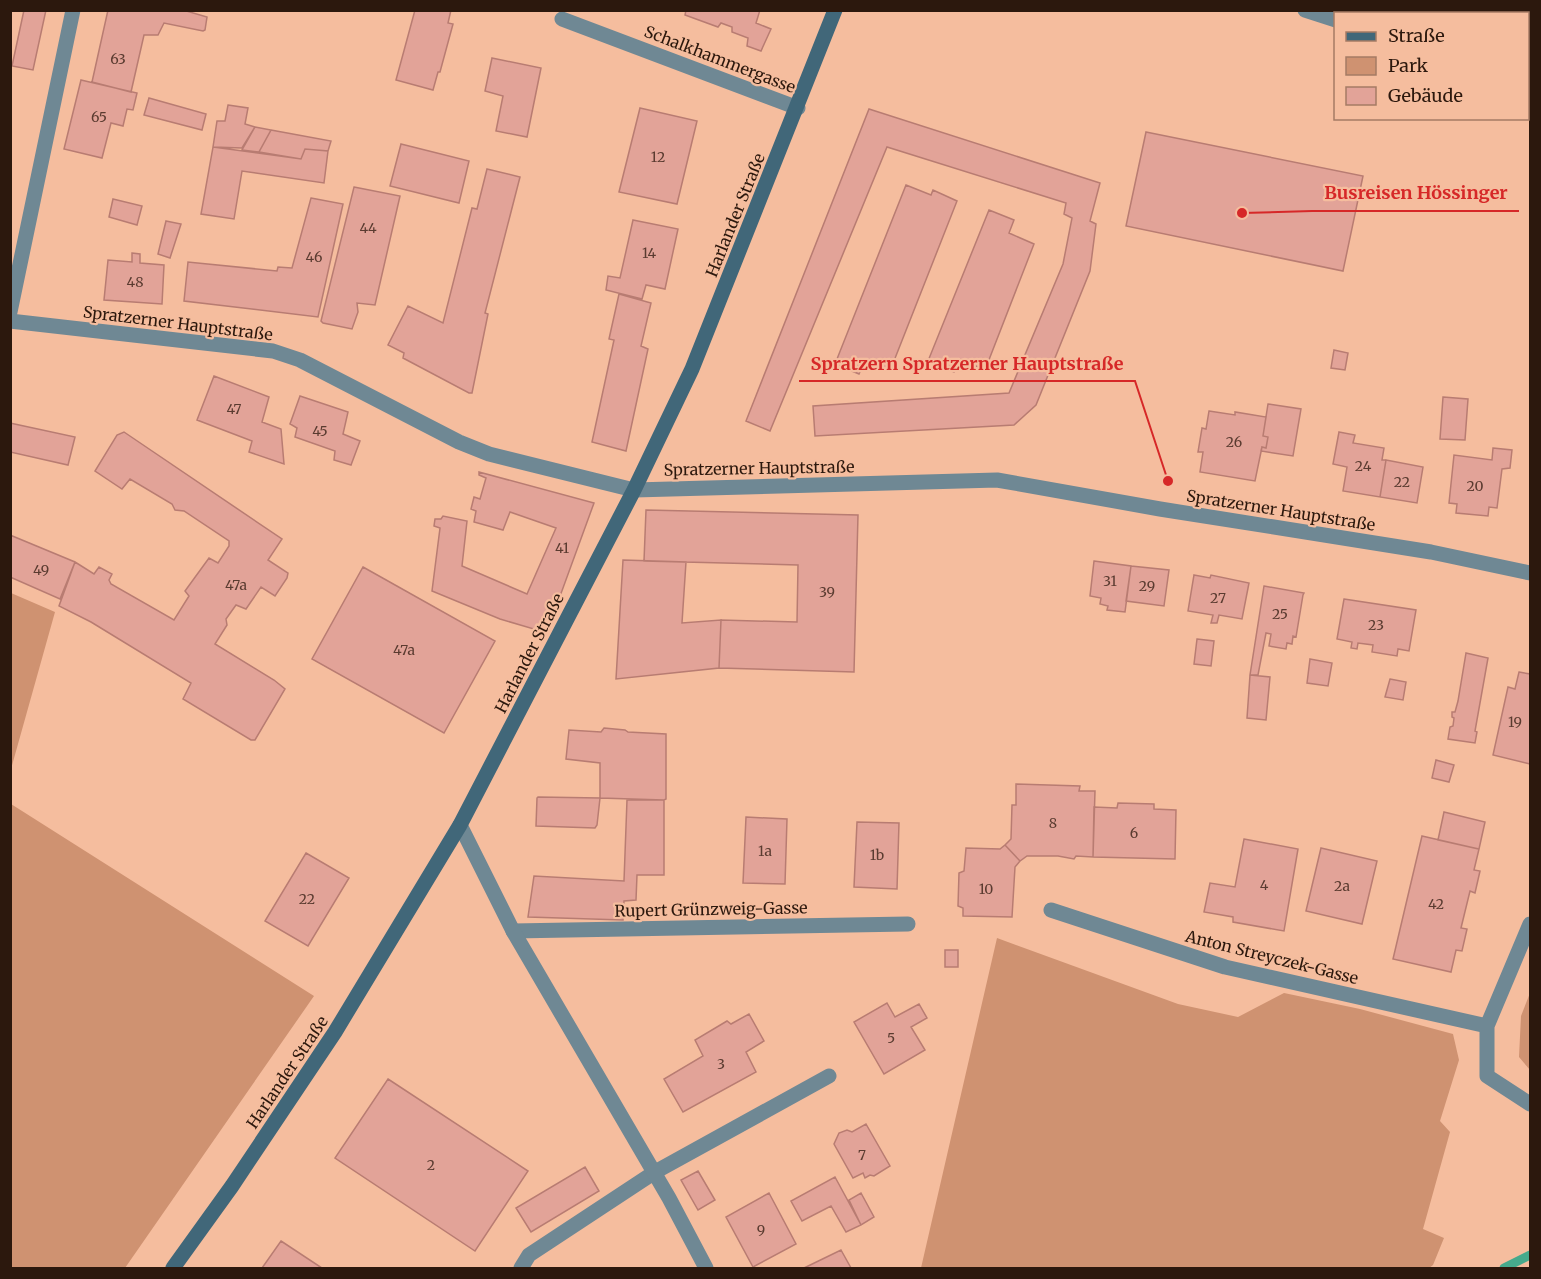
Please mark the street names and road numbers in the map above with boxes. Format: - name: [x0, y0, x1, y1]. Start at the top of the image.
- street label: Schalkhammergasse: [642, 21, 798, 97]
- street label: Harlander Straße: [701, 150, 769, 280]
- street label: Spratzerner Hauptstraße: [82, 301, 274, 345]
- street label: Spratzerner Hauptstraße: [663, 456, 855, 480]
- street label: Spratzerner Hauptstraße: [1185, 485, 1377, 535]
- street label: Harlander Straße: [490, 590, 568, 716]
- street label: Rupert Grünzweig-Gasse: [614, 897, 808, 921]
- street label: Anton Streyczek-Gasse: [1183, 926, 1360, 988]
- street label: Harlander Straße: [242, 1012, 332, 1132]

